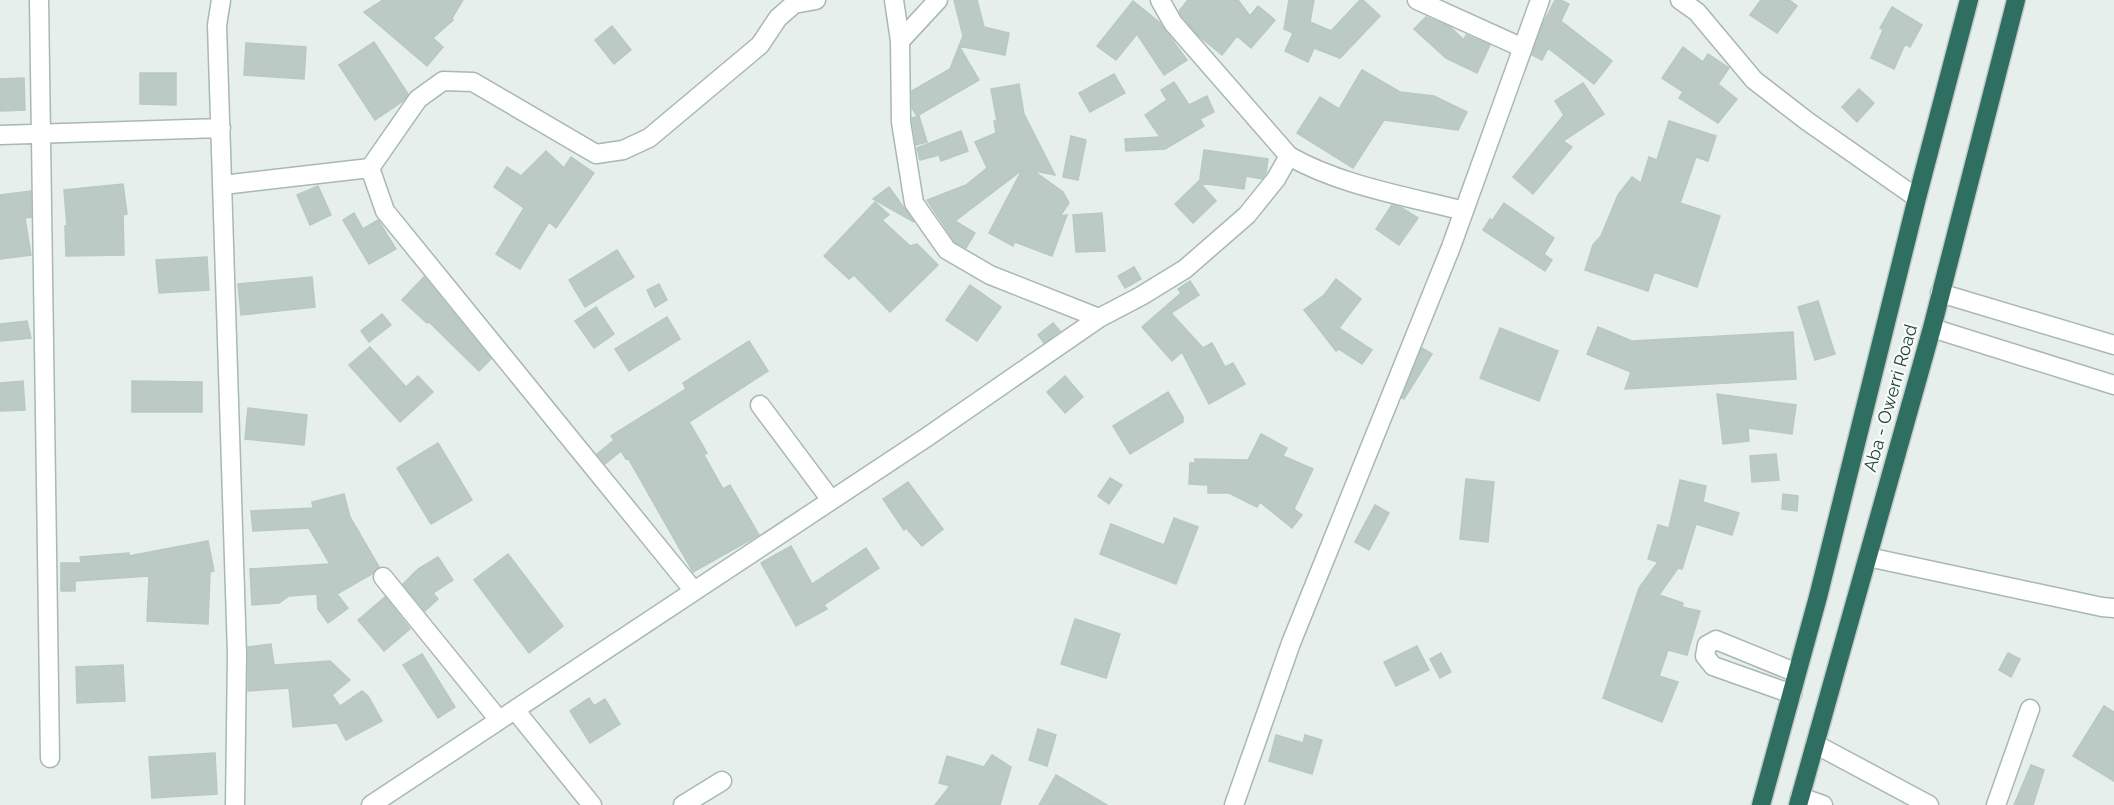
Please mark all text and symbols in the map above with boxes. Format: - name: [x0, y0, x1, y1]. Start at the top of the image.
- street label: Aba - Owerri Road: [1859, 322, 1921, 474]

